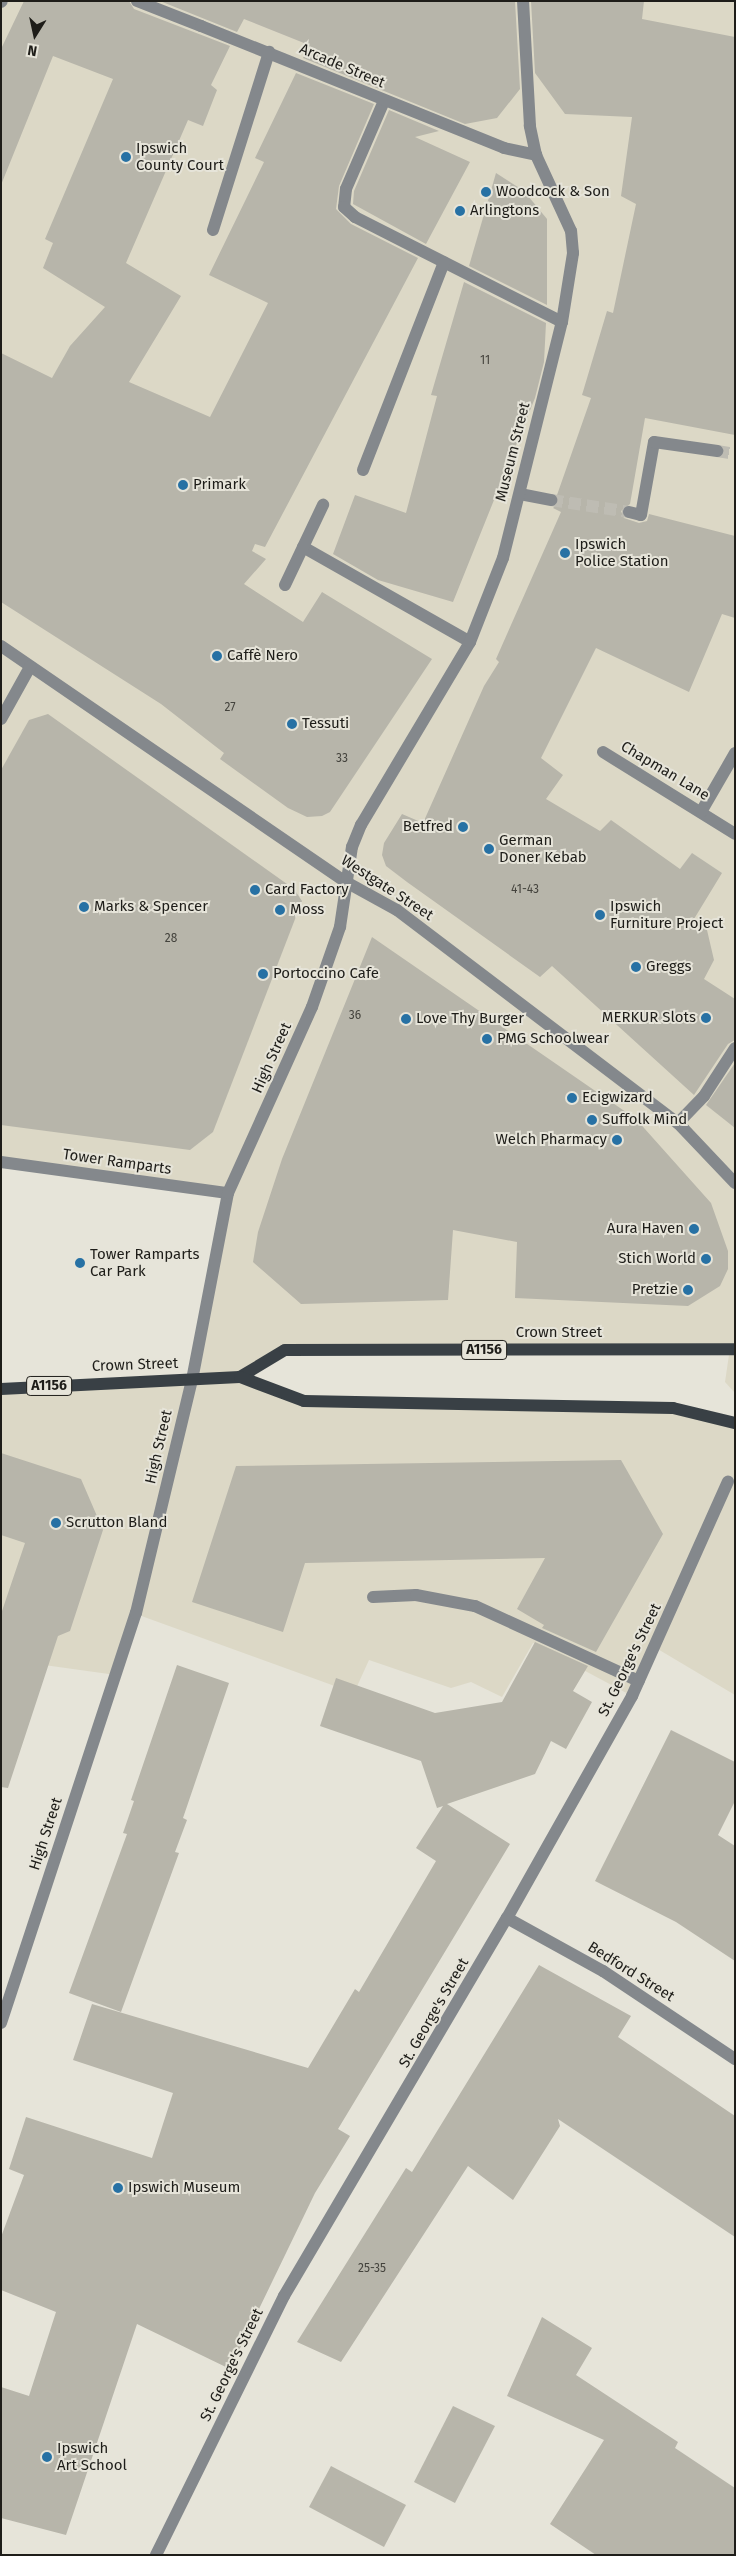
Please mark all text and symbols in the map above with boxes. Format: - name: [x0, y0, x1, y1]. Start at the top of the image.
- north arrow: [10, 10, 60, 60]
- street label: Arcade Street: [297, 40, 387, 92]
- text: N: [26, 41, 38, 59]
- place label: Ipswich County Court: [136, 139, 224, 174]
- marker: Ipswich County Court: [120, 151, 132, 163]
- place label: Woodcock & Son: [496, 183, 610, 201]
- marker: Woodcock & Son: [480, 186, 492, 198]
- place label: Arlingtons: [470, 202, 539, 220]
- marker: Arlingtons: [454, 205, 466, 217]
- house number: 11: [480, 354, 490, 368]
- street label: Museum Street: [492, 400, 534, 504]
- place label: Primark: [193, 476, 246, 494]
- marker: Primark: [177, 479, 189, 491]
- place label: Ipswich Police Station: [575, 535, 669, 570]
- marker: Ipswich Police Station: [559, 547, 571, 559]
- place label: Caffè Nero: [227, 647, 298, 665]
- marker: Caffè Nero: [211, 650, 223, 662]
- house number: 27: [224, 701, 236, 715]
- place label: Tessuti: [302, 715, 349, 733]
- marker: Tessuti: [286, 718, 298, 730]
- street label: Chapman Lane: [617, 737, 713, 805]
- house number: 33: [336, 752, 348, 766]
- place label: Betfred: [403, 818, 453, 836]
- marker: Betfred: [457, 821, 469, 833]
- place label: German Doner Kebab: [499, 831, 587, 866]
- marker: German Doner Kebab: [483, 843, 495, 855]
- street label: Westgate Street: [338, 851, 436, 925]
- place label: Card Factory: [265, 881, 349, 899]
- house number: 41-43: [511, 883, 539, 897]
- marker: Card Factory: [249, 884, 261, 896]
- place label: Ipswich Furniture Project: [610, 897, 723, 932]
- place label: Marks & Spencer: [94, 898, 208, 916]
- marker: Marks & Spencer: [78, 901, 90, 913]
- place label: Moss: [290, 901, 324, 919]
- marker: Moss: [274, 904, 286, 916]
- marker: Ipswich Furniture Project: [594, 909, 606, 921]
- house number: 28: [165, 932, 177, 946]
- place label: Greggs: [646, 958, 691, 976]
- marker: Greggs: [630, 961, 642, 973]
- place label: Portoccino Cafe: [273, 965, 379, 983]
- marker: Portoccino Cafe: [257, 968, 269, 980]
- house number: 36: [349, 1009, 361, 1023]
- place label: MERKUR Slots: [602, 1009, 696, 1027]
- place label: Love Thy Burger: [416, 1010, 524, 1028]
- marker: MERKUR Slots: [700, 1012, 712, 1024]
- marker: Love Thy Burger: [400, 1013, 412, 1025]
- street label: High Street: [248, 1020, 296, 1096]
- place label: PMG Schoolwear: [497, 1030, 609, 1048]
- marker: PMG Schoolwear: [481, 1033, 493, 1045]
- place label: Ecigwizard: [582, 1089, 653, 1107]
- marker: Ecigwizard: [566, 1092, 578, 1104]
- place label: Suffolk Mind: [602, 1111, 687, 1129]
- marker: Suffolk Mind: [586, 1114, 598, 1126]
- place label: Welch Pharmacy: [496, 1131, 607, 1149]
- marker: Welch Pharmacy: [611, 1134, 623, 1146]
- street label: Tower Ramparts: [62, 1145, 172, 1179]
- place label: Aura Haven: [607, 1220, 684, 1238]
- marker: Aura Haven: [688, 1223, 700, 1235]
- place label: Tower Ramparts Car Park: [90, 1245, 199, 1280]
- place label: Stich World: [618, 1250, 696, 1268]
- marker: Stich World: [700, 1253, 712, 1265]
- marker: Tower Ramparts Car Park: [74, 1257, 86, 1269]
- place label: Pretzie: [632, 1281, 678, 1299]
- marker: Pretzie: [682, 1284, 694, 1296]
- street label: Crown Street: [516, 1324, 602, 1342]
- road number: A1156: [460, 1338, 508, 1362]
- street label: Crown Street: [91, 1354, 179, 1376]
- road number: A1156: [25, 1374, 73, 1398]
- street label: High Street: [142, 1408, 176, 1486]
- place label: Scrutton Bland: [66, 1514, 167, 1532]
- marker: Scrutton Bland: [50, 1517, 62, 1529]
- street label: St. George's Street: [595, 1601, 665, 1719]
- street label: High Street: [26, 1795, 66, 1873]
- street label: Bedford Street: [584, 1938, 678, 2006]
- street label: St. George's Street: [395, 1955, 473, 2071]
- place label: Ipswich Museum: [128, 2179, 240, 2197]
- marker: Ipswich Museum: [112, 2182, 124, 2194]
- house number: 25-35: [358, 2262, 386, 2276]
- street label: St. George's Street: [197, 2306, 267, 2424]
- place label: Ipswich Art School: [57, 2439, 127, 2474]
- marker: Ipswich Art School: [41, 2451, 53, 2463]

